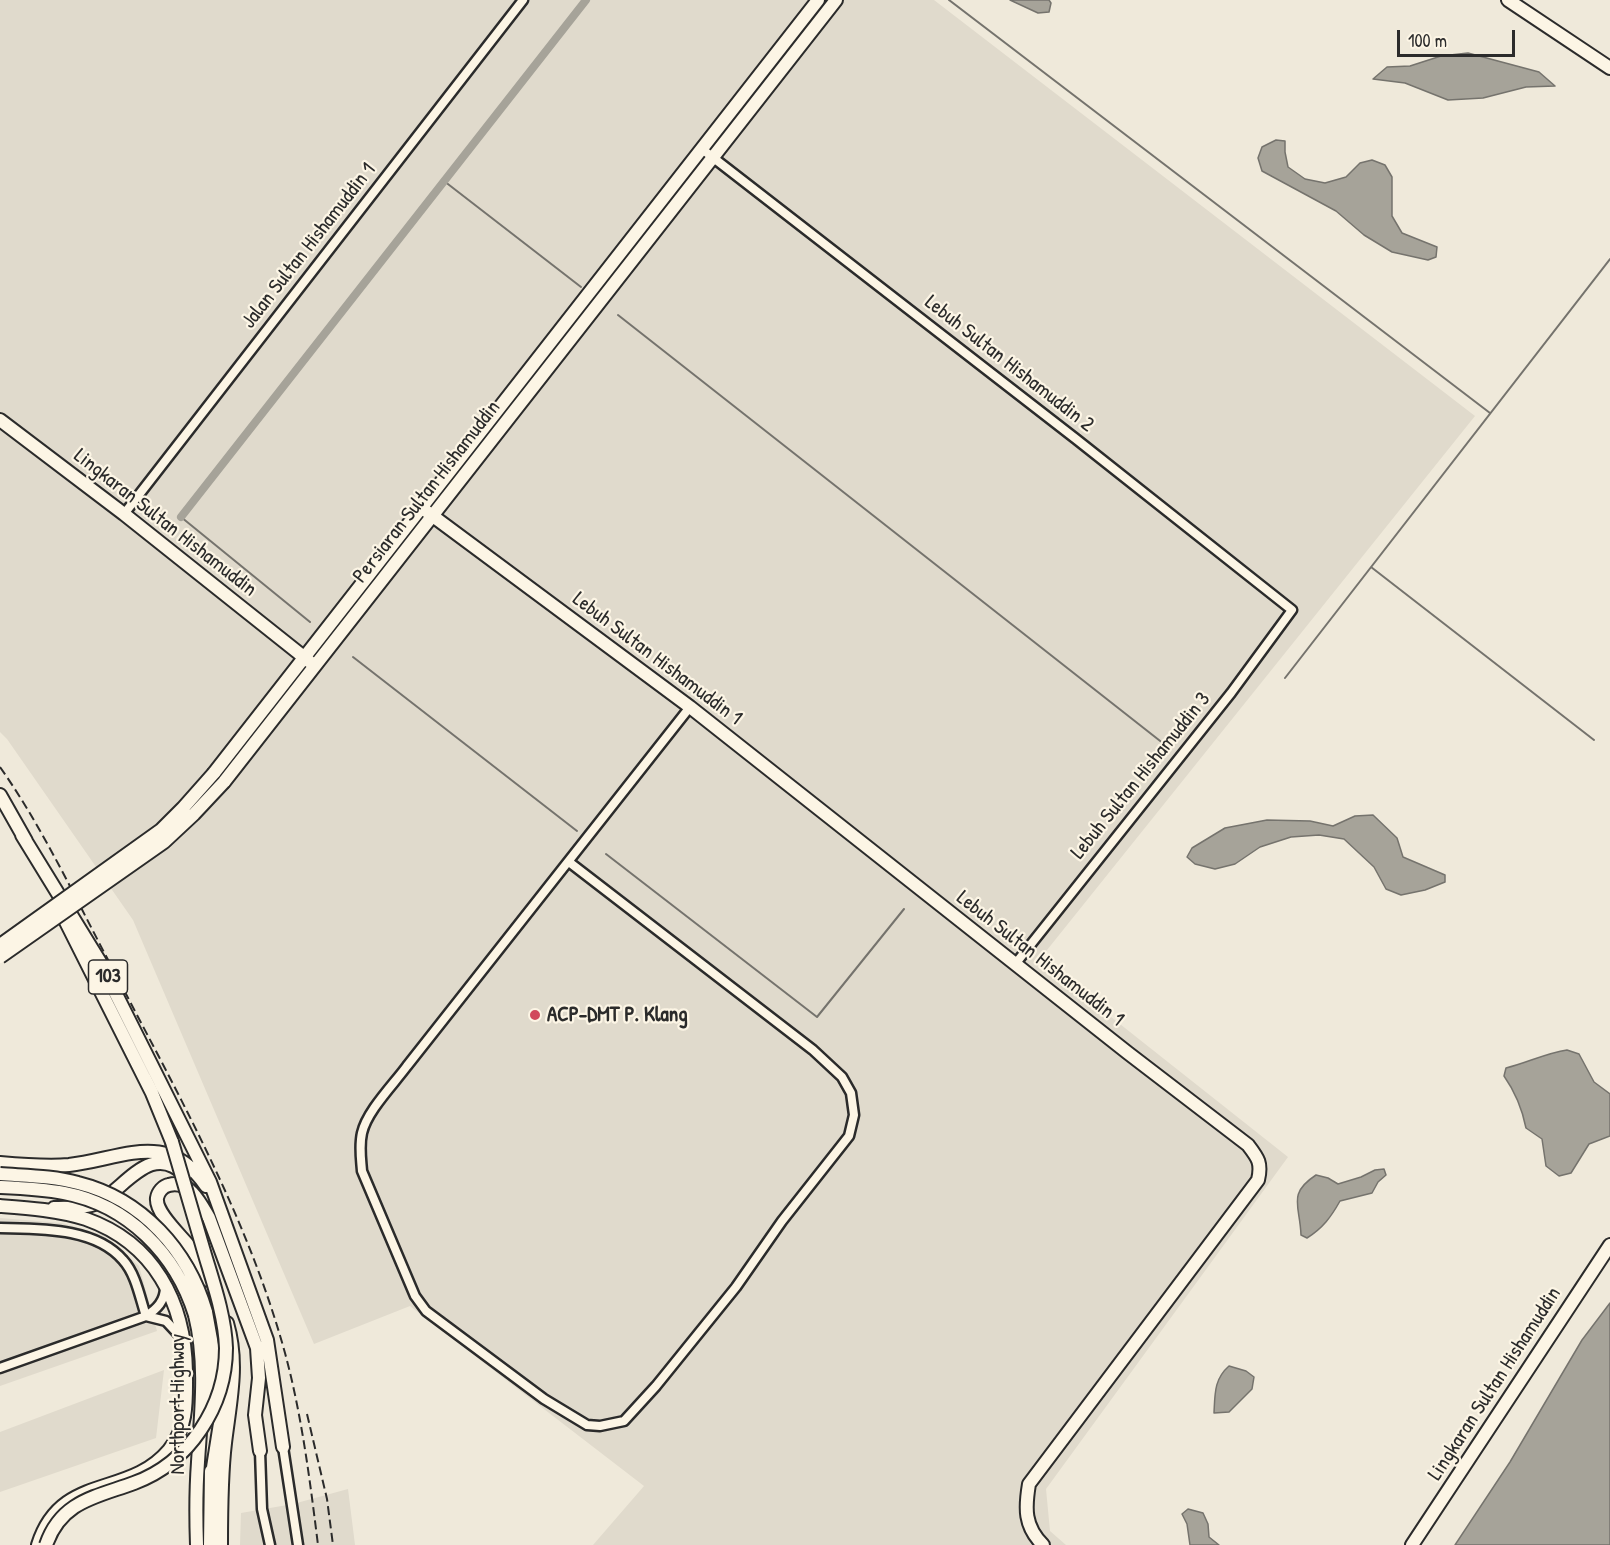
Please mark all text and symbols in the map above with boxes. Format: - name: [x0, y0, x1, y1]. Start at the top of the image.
- scale bar: [1400, 18, 1518, 56]
- text: 100 m: [1408, 28, 1447, 53]
- street label: Jalan Sultan Hishamuddin 1: [237, 158, 381, 334]
- street label: Lebuh Sultan Hishamuddin 2: [919, 290, 1099, 438]
- street label: Persiaran Sultan Hishamuddin: [348, 396, 506, 588]
- street label: Lingkaran Sultan Hishamuddin: [68, 444, 262, 602]
- street label: Lebuh Sultan Hishamuddin 1: [567, 587, 747, 731]
- street label: Lebuh Sultan Hishamuddin 3: [1066, 687, 1216, 865]
- street label: Lebuh Sultan Hishamuddin 1: [951, 886, 1129, 1032]
- road number: 103: [88, 960, 128, 994]
- place label: ACP-DMT P. Klang: [547, 1002, 688, 1028]
- marker: ACP-DMT P. Klang: [528, 1008, 542, 1022]
- street label: Lingkaran Sultan Hishamuddin: [1423, 1283, 1567, 1485]
- street label: Northport Highway: [165, 1334, 191, 1474]

